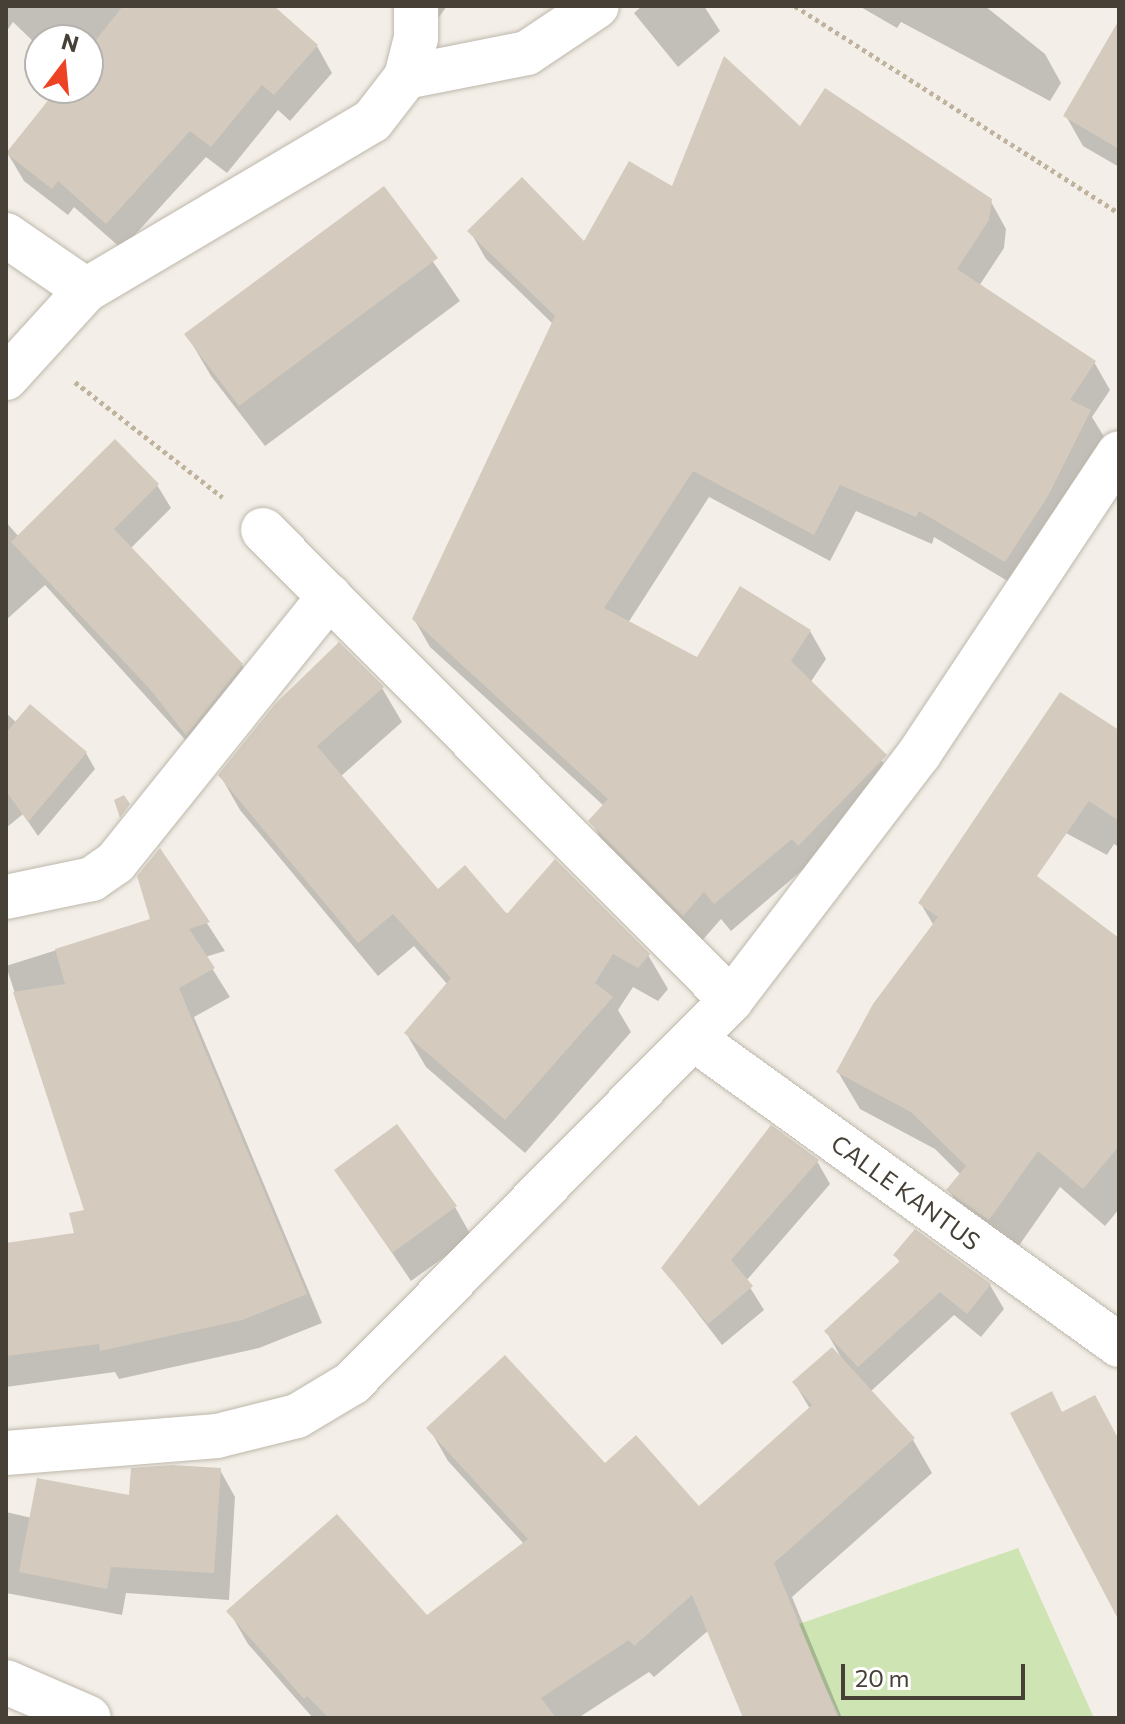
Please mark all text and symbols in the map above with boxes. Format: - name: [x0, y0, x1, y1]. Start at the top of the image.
- north arrow: [24, 24, 104, 104]
- text: N: [59, 27, 82, 58]
- street label: CALLE KANTUS: [826, 1128, 986, 1256]
- scale bar: [845, 1648, 1029, 1698]
- text: 20 m: [855, 1663, 909, 1692]

